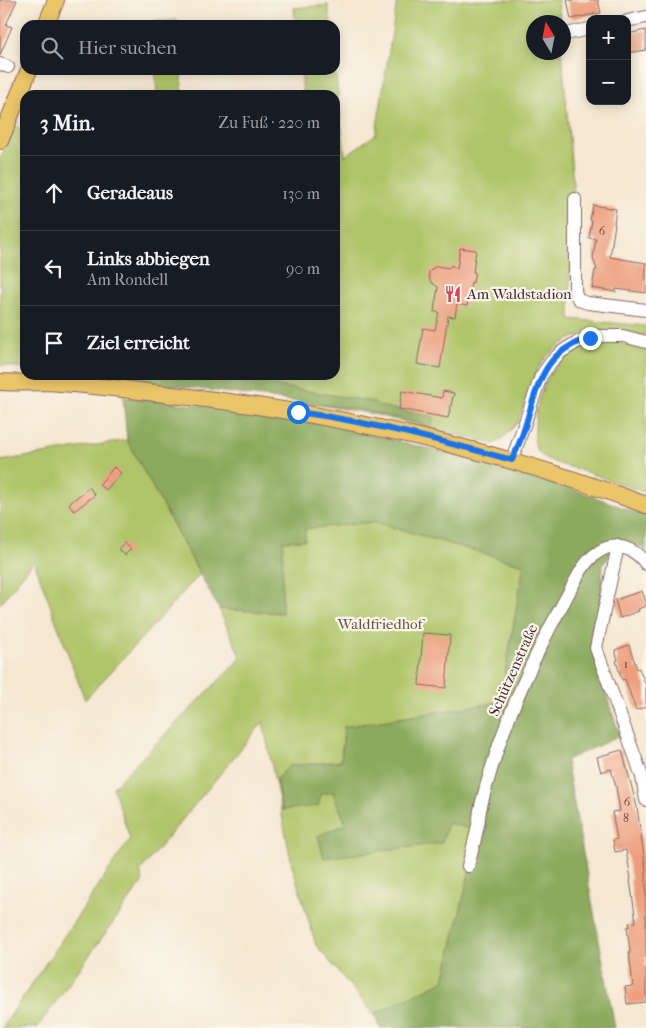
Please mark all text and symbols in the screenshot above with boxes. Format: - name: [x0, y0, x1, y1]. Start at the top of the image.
- north arrow: [526, 15, 571, 60]
- map controls: [586, 15, 631, 105]
- button: +: [586, 15, 631, 60]
- search box: [20, 20, 340, 75]
- icon: search: [38, 34, 66, 62]
- text: Hier suchen: [78, 37, 177, 59]
- button: −: [586, 60, 631, 105]
- text: 3 Min.: [40, 111, 95, 135]
- text: Zu Fuß · 220 m: [218, 113, 320, 132]
- icon: ahead: [40, 179, 68, 207]
- text: Geradeaus: [87, 182, 173, 204]
- text: 130 m: [282, 184, 320, 203]
- house number: 6: [599, 224, 606, 238]
- text: Links abbiegen: [87, 248, 210, 270]
- icon: left: [40, 254, 68, 282]
- text: 90 m: [286, 259, 320, 278]
- text: Am Rondell: [87, 270, 168, 289]
- restaurant icon: Am Waldstadion: [443, 284, 463, 304]
- place label: Am Waldstadion: [466, 285, 572, 303]
- route end: [579, 327, 602, 350]
- icon: arrive: [40, 329, 68, 357]
- text: Ziel erreicht: [87, 332, 190, 354]
- route start: [287, 401, 310, 424]
- park label: Waldfriedhof: [337, 615, 425, 633]
- street label: Schützenstraße: [485, 621, 542, 719]
- house number: 1: [624, 657, 628, 671]
- house number: 6: [624, 795, 631, 809]
- house number: 8: [623, 811, 629, 825]

